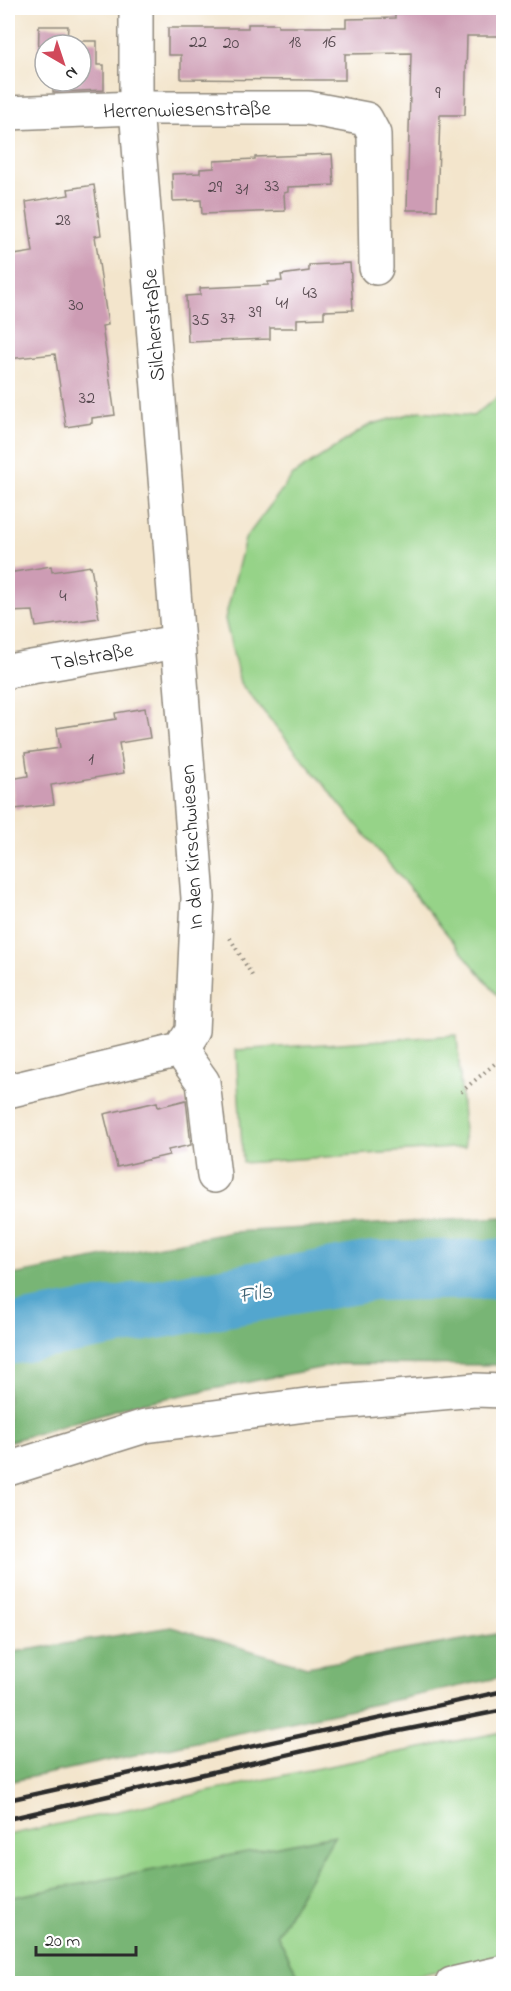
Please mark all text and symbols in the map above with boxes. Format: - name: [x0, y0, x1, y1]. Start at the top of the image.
- house number: 22: [189, 30, 207, 56]
- house number: 18: [289, 30, 301, 56]
- house number: 16: [322, 30, 336, 56]
- house number: 20: [223, 31, 240, 57]
- north arrow: [33, 33, 93, 93]
- text: N: [59, 60, 83, 86]
- house number: 9: [435, 81, 441, 107]
- street label: Herrenwiesenstraße: [103, 95, 272, 127]
- house number: 33: [265, 174, 279, 200]
- house number: 29: [208, 175, 223, 201]
- house number: 31: [235, 177, 249, 203]
- house number: 28: [55, 208, 71, 234]
- street label: Silcherstraße: [136, 267, 174, 382]
- house number: 43: [303, 281, 317, 307]
- house number: 41: [275, 291, 289, 317]
- house number: 30: [68, 293, 84, 319]
- house number: 39: [249, 300, 262, 326]
- house number: 37: [221, 306, 236, 332]
- house number: 35: [192, 308, 210, 334]
- house number: 32: [79, 386, 95, 412]
- house number: 4: [59, 584, 67, 610]
- street label: Talstraße: [49, 636, 136, 680]
- house number: 1: [88, 747, 94, 773]
- street label: In den Kirschwiesen: [174, 764, 212, 930]
- water label: Fils: [236, 1276, 275, 1314]
- scale bar: [36, 1919, 136, 1957]
- text: 20 m: [45, 1929, 80, 1955]

